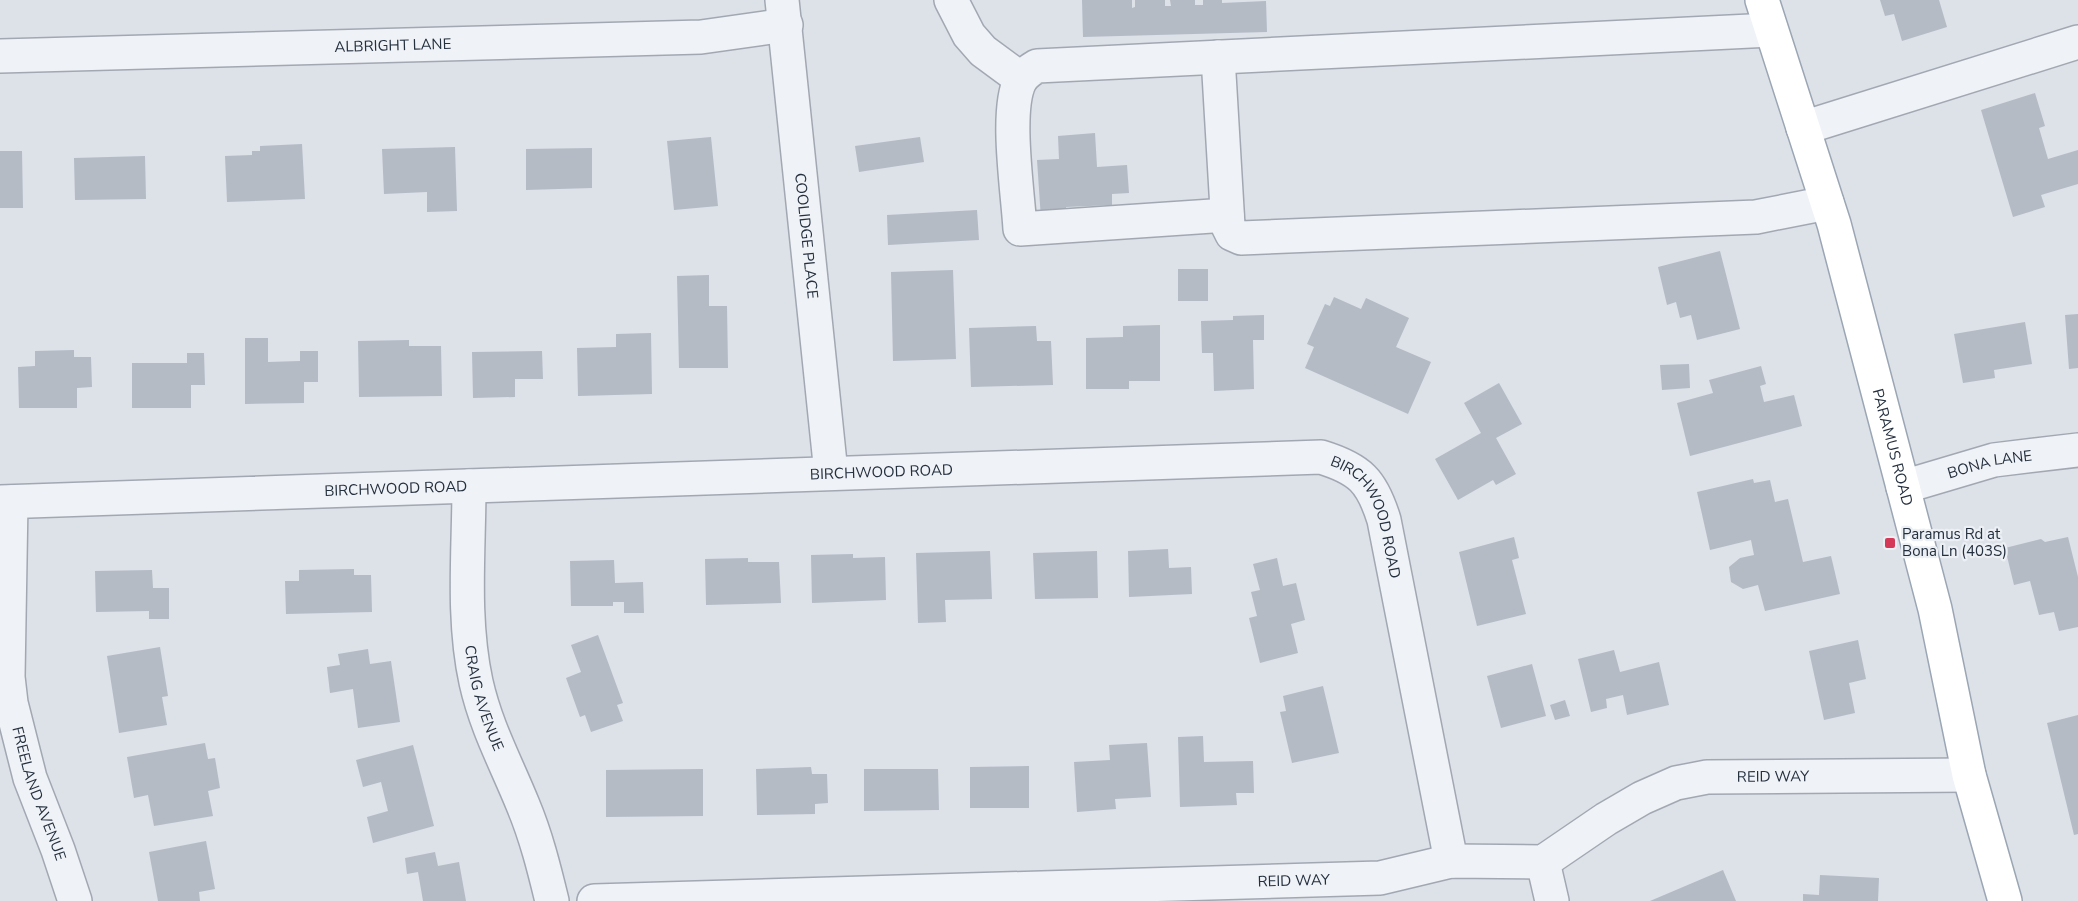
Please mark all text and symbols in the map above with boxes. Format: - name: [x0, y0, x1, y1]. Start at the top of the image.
- street label: ALBRIGHT LANE: [334, 34, 452, 57]
- street label: COOLIDGE PLACE: [790, 172, 823, 300]
- street label: PARAMUS ROAD: [1868, 386, 1917, 508]
- street label: BONA LANE: [1945, 446, 2033, 483]
- street label: BIRCHWOOD ROAD: [1328, 451, 1405, 580]
- street label: BIRCHWOOD ROAD: [810, 460, 953, 484]
- street label: BIRCHWOOD ROAD: [324, 476, 468, 501]
- place label: Paramus Rd at Bona Ln (403S): [1902, 524, 2007, 561]
- marker: Paramus Rd at Bona Ln (403S): [1883, 536, 1897, 550]
- street label: CRAIG AVENUE: [460, 644, 508, 754]
- street label: FREELAND AVENUE: [7, 724, 71, 863]
- street label: REID WAY: [1737, 766, 1810, 787]
- street label: REID WAY: [1257, 869, 1331, 892]

